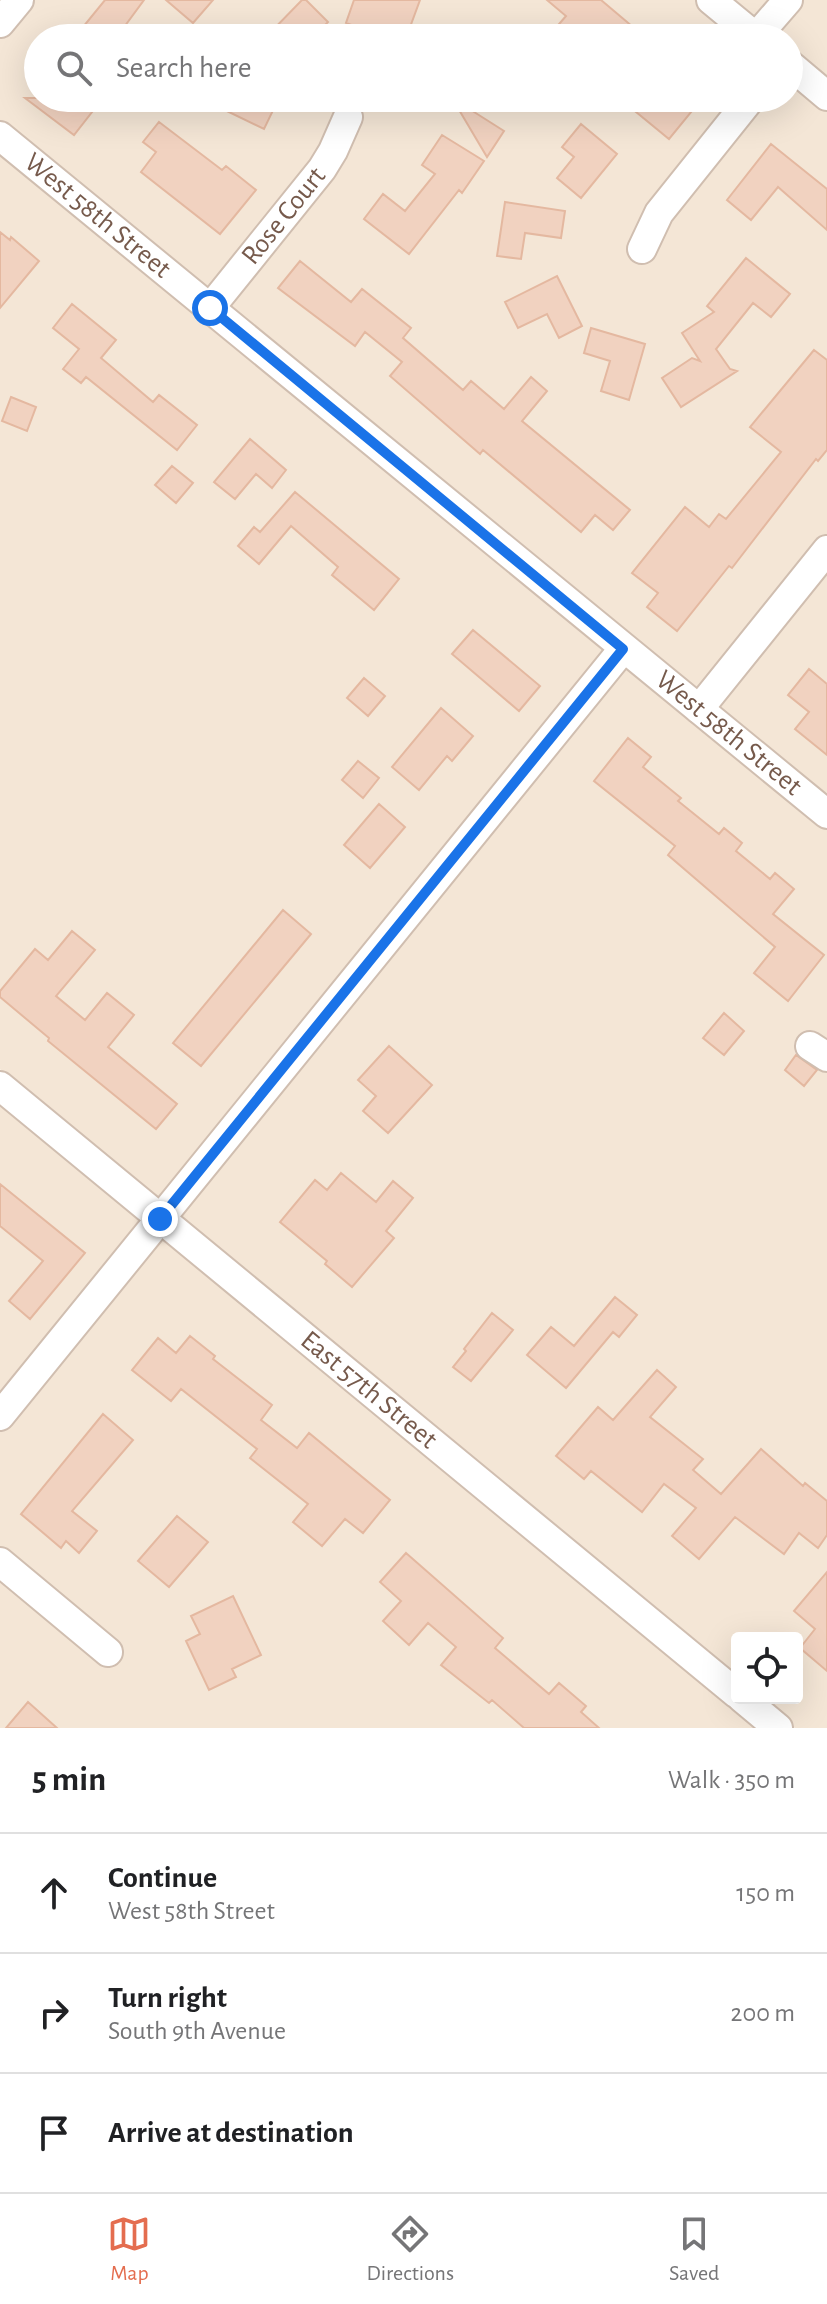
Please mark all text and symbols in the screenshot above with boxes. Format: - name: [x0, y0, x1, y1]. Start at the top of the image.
- search box: [24, 24, 803, 112]
- icon: search: [52, 46, 96, 90]
- text: Search here: [116, 53, 252, 83]
- street label: West 58th Street: [19, 148, 176, 284]
- street label: Rose Court: [237, 162, 331, 270]
- route start: [192, 290, 228, 326]
- street label: West 58th Street: [650, 665, 807, 801]
- route end: [142, 1201, 178, 1237]
- street label: East 57th Street: [295, 1326, 442, 1454]
- map controls: [731, 1632, 803, 1704]
- button: locate: [731, 1632, 803, 1704]
- text: 5 min: [32, 1763, 106, 1797]
- text: Walk · 350 m: [668, 1767, 795, 1793]
- text: Continue: [108, 1863, 217, 1893]
- icon: ahead: [32, 1871, 76, 1915]
- text: 150 m: [736, 1880, 795, 1906]
- text: West 58th Street: [108, 1898, 275, 1924]
- text: Turn right: [108, 1983, 227, 2013]
- icon: right: [32, 1991, 76, 2035]
- text: 200 m: [731, 2000, 795, 2026]
- text: South 9th Avenue: [108, 2018, 286, 2044]
- icon: arrive: [32, 2111, 76, 2155]
- text: Arrive at destination: [108, 2118, 354, 2148]
- tab: Map: [107, 2212, 151, 2286]
- tab: Directions: [366, 2212, 454, 2286]
- tab: Saved: [669, 2212, 719, 2286]

